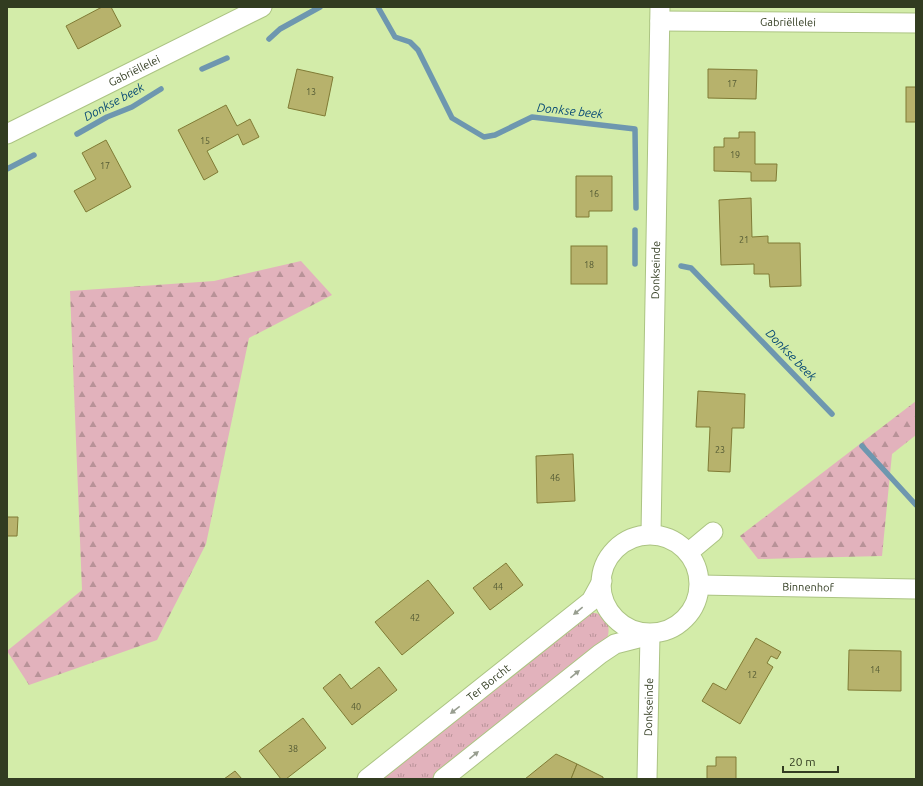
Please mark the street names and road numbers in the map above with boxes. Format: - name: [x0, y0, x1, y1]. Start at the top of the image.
- street label: Gabriëllelei: [760, 16, 816, 28]
- street label: Gabriëllelei: [106, 53, 162, 89]
- street label: Donkseinde: [649, 241, 662, 299]
- street label: Binnenhof: [782, 581, 835, 593]
- street label: Ter Borcht: [464, 661, 513, 703]
- street label: Donkseinde: [642, 678, 655, 736]

